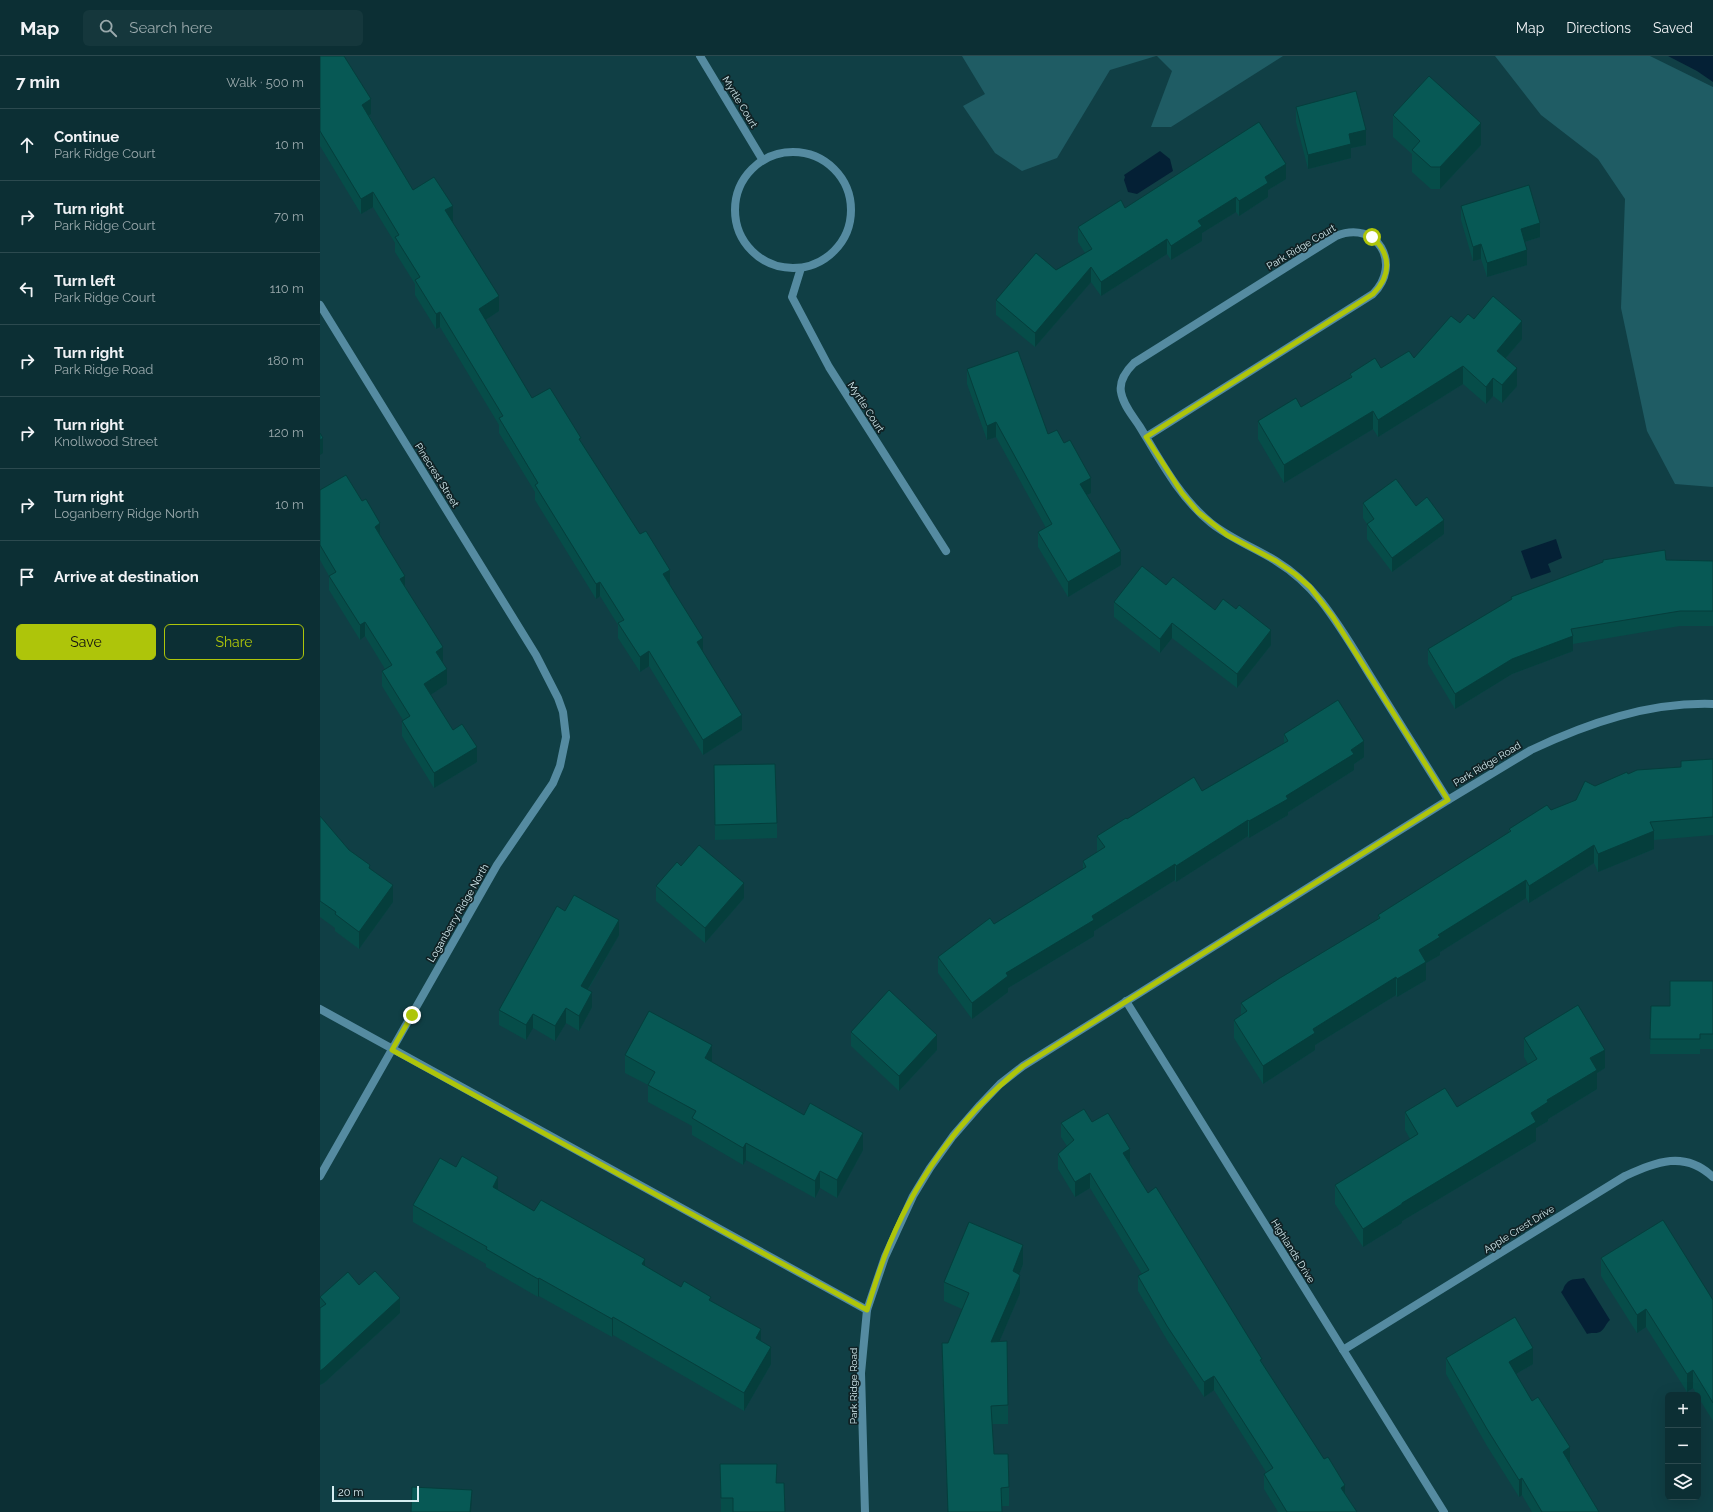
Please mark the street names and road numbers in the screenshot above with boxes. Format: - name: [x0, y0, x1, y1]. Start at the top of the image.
- street label: Myrtle Court: [720, 74, 760, 130]
- street label: Park Ridge Court: [1265, 222, 1338, 272]
- street label: Myrtle Court: [846, 380, 887, 435]
- street label: Pinecrest Street: [413, 441, 461, 510]
- street label: Park Ridge Road: [1451, 740, 1523, 788]
- street label: Loganberry Ridge North: [425, 862, 491, 964]
- street label: Apple Crest Drive: [1482, 1203, 1556, 1255]
- street label: Highlands Drive: [1269, 1217, 1317, 1285]
- street label: Park Ridge Road: [848, 1348, 859, 1424]

